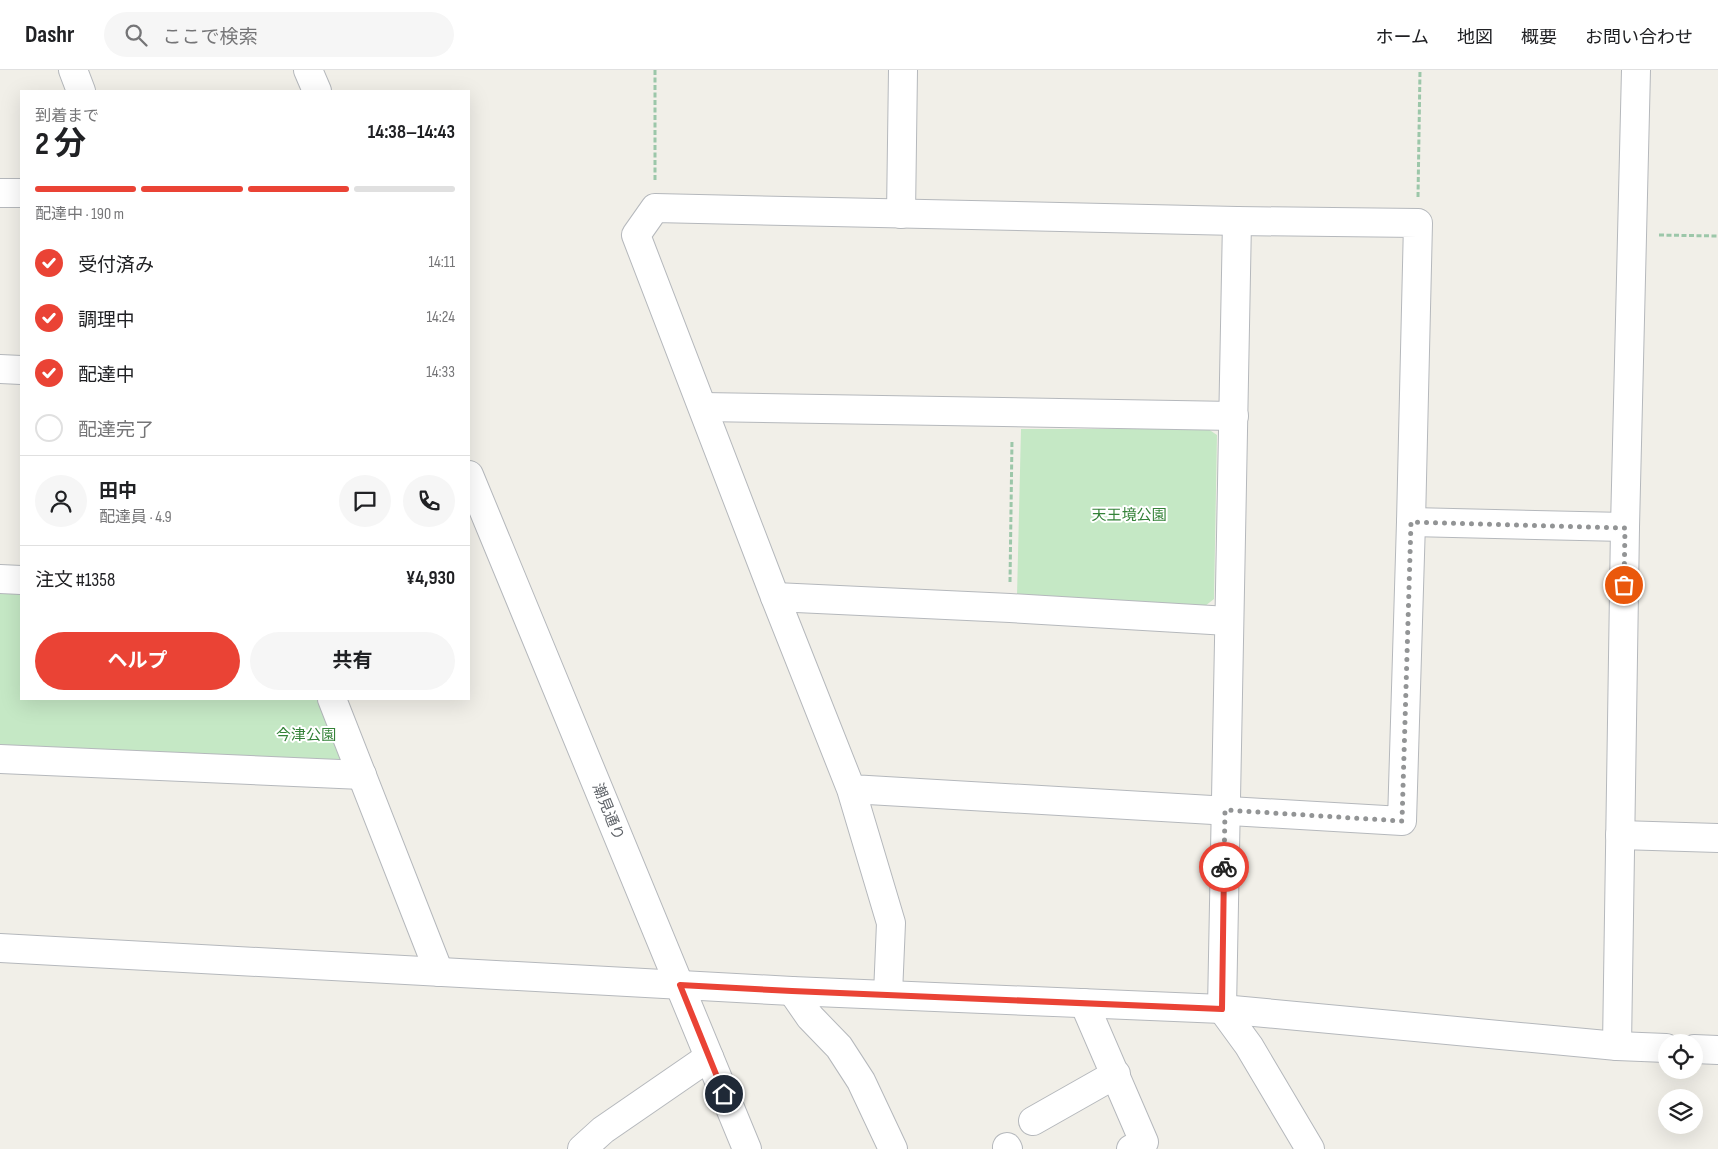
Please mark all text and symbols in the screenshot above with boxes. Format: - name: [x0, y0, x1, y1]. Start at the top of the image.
- search box: [104, 12, 454, 57]
- text: Dashr: [25, 20, 74, 49]
- icon: search: [122, 21, 150, 49]
- text: ここで検索: [162, 26, 257, 49]
- text: ホーム: [1376, 27, 1429, 48]
- text: 地図: [1457, 27, 1493, 48]
- text: 概要: [1521, 27, 1557, 48]
- text: お問い合わせ: [1585, 27, 1693, 48]
- text: 到着まで: [35, 107, 99, 126]
- text: 14:38–14:43: [368, 121, 455, 144]
- text: 2 分: [35, 125, 86, 164]
- text: 配達中 · 190 m: [35, 205, 124, 224]
- icon: check: [35, 249, 63, 277]
- text: 14:11: [428, 253, 455, 272]
- text: 受付済み: [78, 254, 154, 277]
- icon: check: [35, 304, 63, 332]
- text: 14:24: [427, 308, 455, 327]
- text: 調理中: [78, 309, 135, 332]
- icon: check: [35, 359, 63, 387]
- text: 14:33: [426, 363, 455, 382]
- text: 配達中: [78, 364, 135, 387]
- text: 配達完了: [78, 419, 154, 442]
- button: person: [35, 475, 87, 527]
- button: chat: [339, 475, 391, 527]
- button: phone: [403, 475, 455, 527]
- text: 田中: [99, 480, 137, 503]
- park label: 天王境公園: [1091, 506, 1167, 525]
- text: 配達員 · 4.9: [99, 508, 172, 527]
- pin: [1603, 564, 1645, 606]
- text: ¥4,930: [406, 567, 455, 590]
- text: 注文 #1358: [35, 569, 115, 592]
- icon: bag: [1610, 571, 1638, 599]
- button: ヘルプ: [35, 632, 240, 690]
- button: 共有: [250, 632, 455, 690]
- park label: 今津公園: [276, 726, 336, 745]
- street label: 潮見通り: [588, 781, 628, 843]
- courier: [1199, 842, 1249, 892]
- icon: bike: [1210, 853, 1238, 881]
- map controls: [1658, 1034, 1703, 1134]
- button: locate: [1658, 1034, 1703, 1079]
- pin: [703, 1073, 745, 1115]
- icon: home: [710, 1080, 738, 1108]
- button: layers: [1658, 1089, 1703, 1134]

